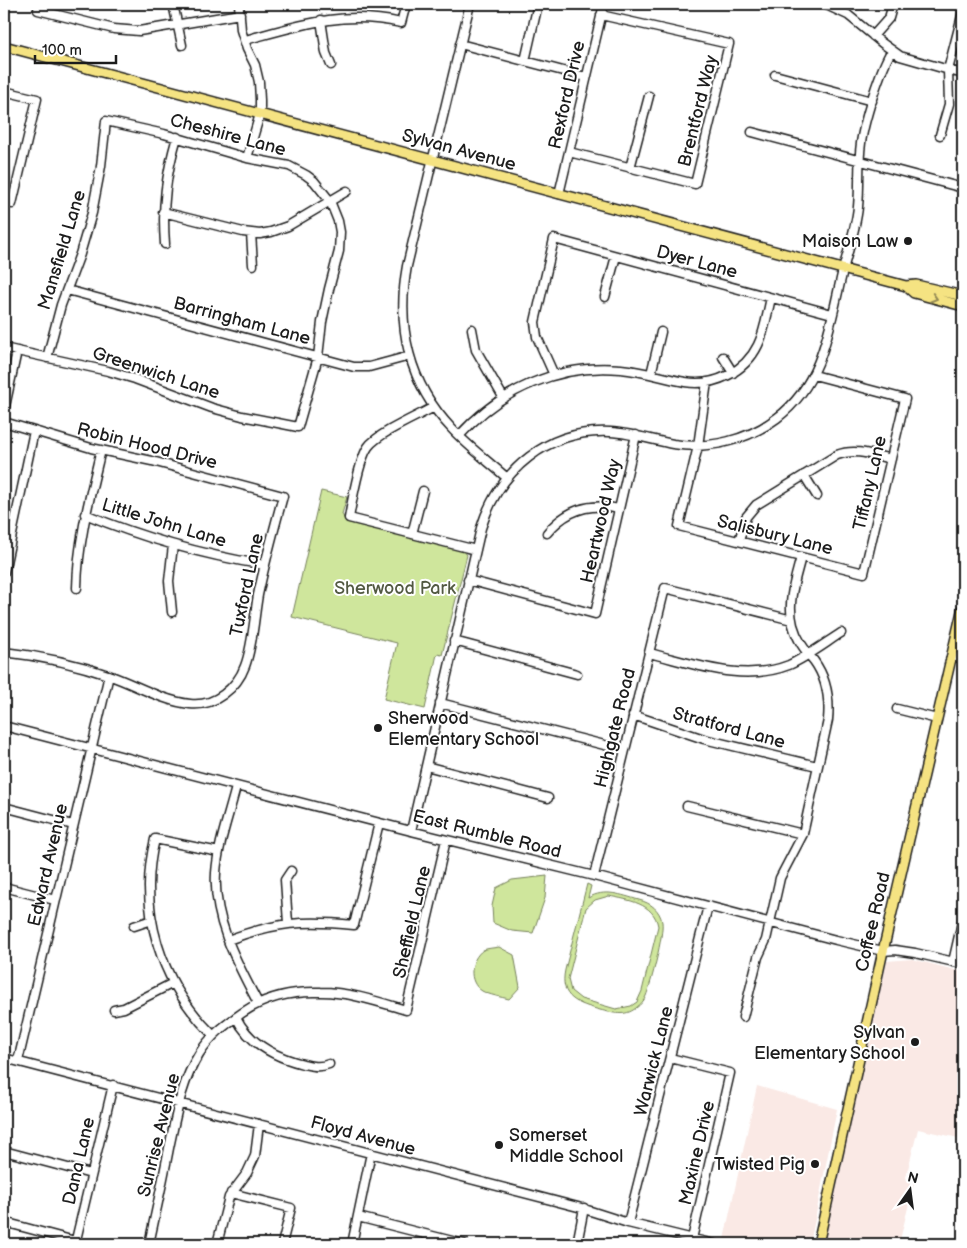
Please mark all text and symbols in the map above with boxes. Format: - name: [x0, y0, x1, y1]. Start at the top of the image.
- scale bar: [35, 32, 116, 64]
- street label: Rexford Drive: [544, 39, 590, 151]
- text: 100 m: [42, 41, 82, 60]
- street label: Brentford Way: [674, 52, 722, 169]
- street label: Cheshire Lane: [168, 109, 289, 161]
- street label: Sylvan Avenue: [400, 125, 519, 175]
- street label: Mansfield Lane: [34, 187, 90, 312]
- place label: Maison Law: [802, 231, 898, 252]
- marker: Maison Law: [902, 235, 914, 247]
- street label: Dyer Lane: [654, 241, 740, 283]
- one-way arrow: [929, 292, 938, 303]
- street label: Barringham Lane: [171, 293, 313, 349]
- street label: Greenwich Lane: [90, 343, 223, 404]
- street label: Robin Hood Drive: [75, 418, 219, 474]
- street label: Tiffany Lane: [849, 433, 891, 532]
- street label: Heartwood Way: [577, 456, 626, 585]
- street label: Little John Lane: [99, 494, 229, 552]
- street label: Salisbury Lane: [715, 511, 835, 560]
- street label: Tuxford Lane: [226, 531, 268, 639]
- park label: Sherwood Park: [334, 578, 456, 599]
- street label: Highgate Road: [590, 666, 640, 790]
- street label: Stratford Lane: [670, 703, 788, 753]
- place label: Sherwood Elementary School: [388, 708, 539, 750]
- marker: Sherwood Elementary School: [372, 722, 384, 734]
- street label: Edward Avenue: [24, 801, 72, 928]
- street label: East Rumble Road: [411, 805, 563, 863]
- street label: Sheffield Lane: [389, 863, 435, 980]
- street label: Coffee Road: [851, 870, 895, 974]
- street label: Warwick Lane: [630, 1004, 678, 1118]
- place label: Sylvan Elementary School: [754, 1022, 905, 1064]
- marker: Sylvan Elementary School: [909, 1036, 921, 1048]
- street label: Sunrise Avenue: [133, 1071, 185, 1199]
- street label: Maxine Drive: [675, 1099, 719, 1207]
- street label: Floyd Avenue: [308, 1112, 418, 1160]
- street label: Dana Lane: [59, 1115, 99, 1207]
- place label: Somerset Middle School: [509, 1125, 623, 1167]
- marker: Somerset Middle School: [493, 1139, 505, 1151]
- place label: Twisted Pig: [714, 1154, 805, 1175]
- marker: Twisted Pig: [809, 1158, 821, 1170]
- north arrow: [884, 1166, 934, 1216]
- text: N: [906, 1168, 920, 1187]

